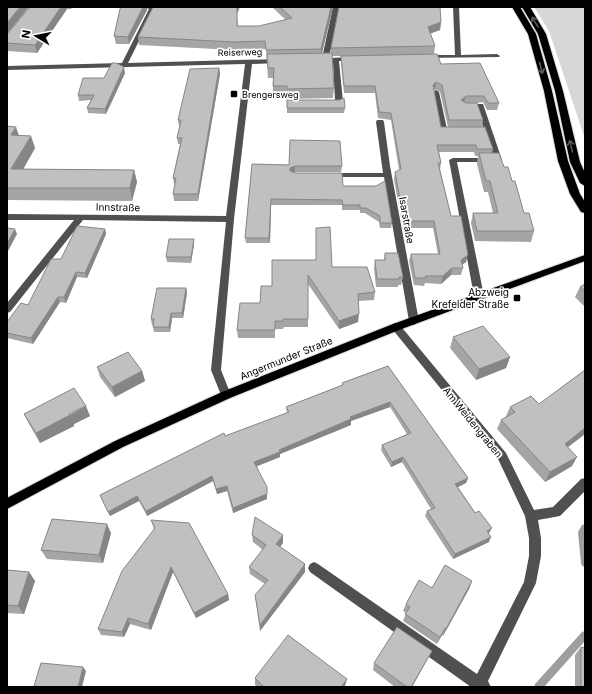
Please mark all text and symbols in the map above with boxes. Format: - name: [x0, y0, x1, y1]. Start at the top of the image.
- north arrow: [16, 16, 56, 56]
- one-way arrow: [531, 16, 539, 28]
- text: N: [19, 29, 34, 40]
- street label: Reiserweg: [218, 46, 262, 58]
- one-way arrow: [538, 61, 546, 74]
- marker: Brengersweg: [229, 89, 239, 99]
- place label: Brengersweg: [242, 89, 299, 100]
- one-way arrow: [567, 140, 575, 153]
- street label: Isarstraße: [397, 196, 417, 244]
- street label: Innstraße: [96, 201, 140, 213]
- place label: Abzweig Krefelder Straße: [432, 286, 509, 310]
- marker: Abzweig Krefelder Straße: [512, 293, 522, 303]
- street label: Angermunder Straße: [238, 334, 334, 382]
- street label: Am Weidengraben: [441, 384, 505, 460]

